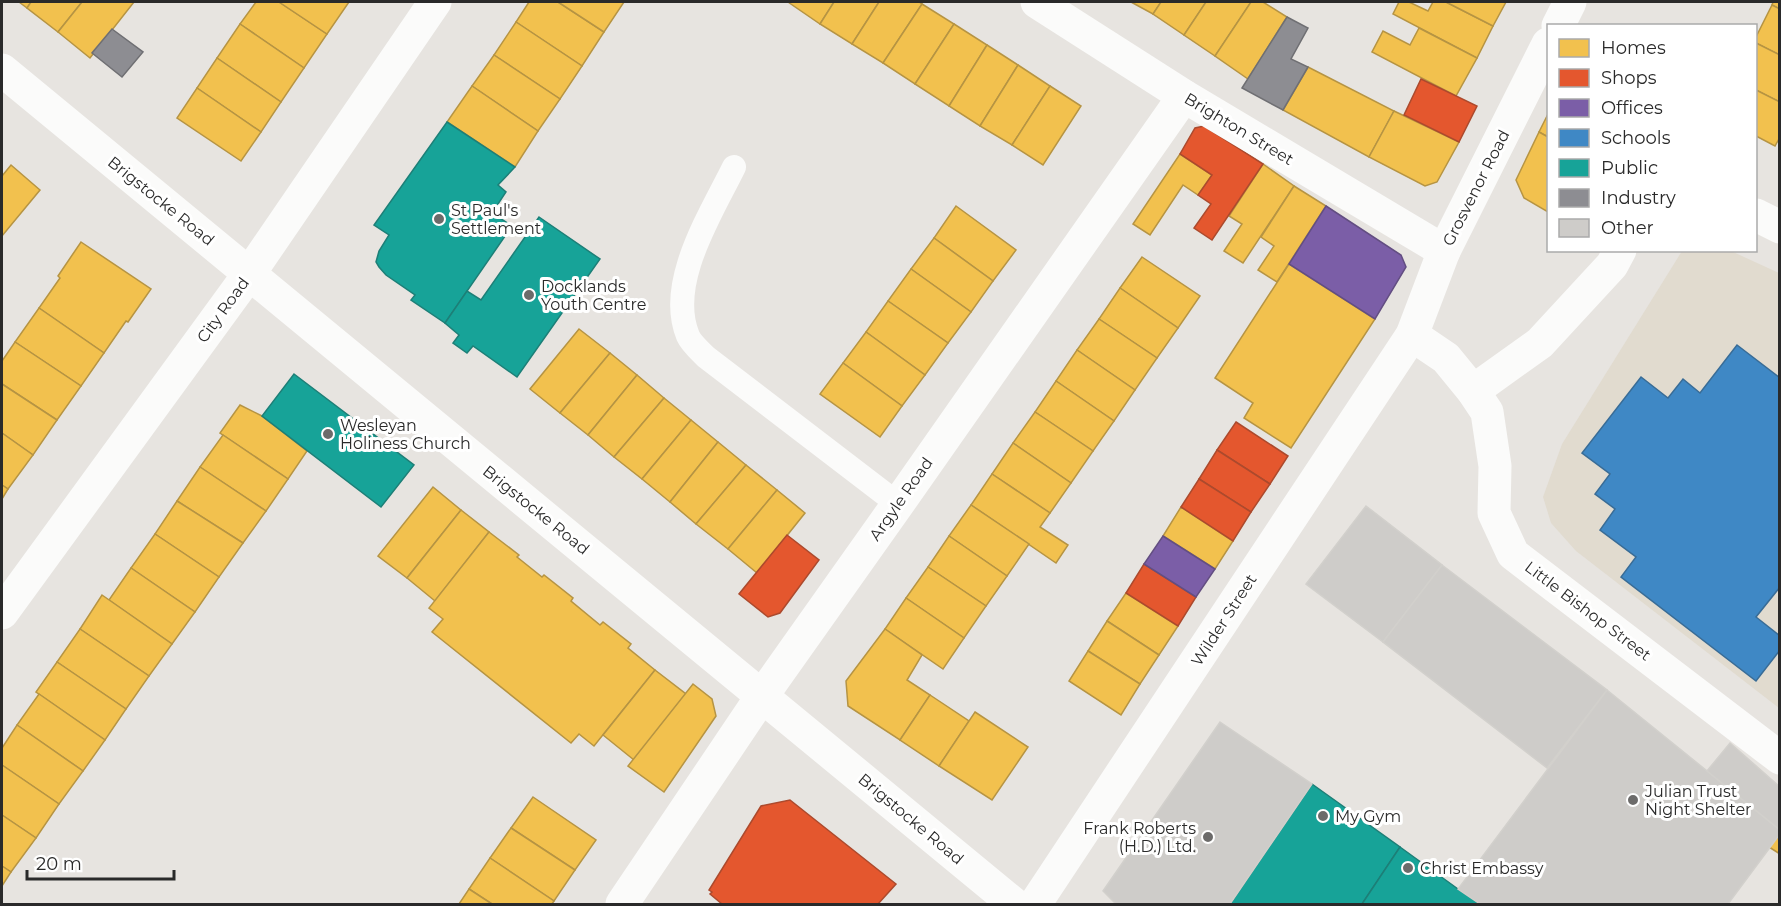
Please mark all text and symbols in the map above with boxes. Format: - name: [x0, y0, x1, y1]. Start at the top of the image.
- legend: [1547, 24, 1757, 252]
- text: Homes: [1601, 37, 1666, 59]
- text: Shops: [1601, 67, 1657, 89]
- street label: Brighton Street: [1181, 89, 1297, 169]
- text: Offices: [1601, 97, 1663, 119]
- street label: Grosvenor Road: [1439, 127, 1513, 249]
- text: Schools: [1601, 127, 1671, 149]
- street label: Brigstocke Road: [104, 152, 218, 250]
- text: Public: [1601, 157, 1658, 179]
- text: Industry: [1601, 187, 1676, 209]
- place label: St Paul's Settlement: [451, 201, 542, 238]
- marker: St Paul's Settlement: [432, 212, 446, 226]
- text: Other: [1601, 217, 1654, 239]
- street label: City Road: [193, 274, 253, 346]
- place label: Docklands Youth Centre: [541, 277, 646, 314]
- marker: Docklands Youth Centre: [522, 288, 536, 302]
- place label: Wesleyan Holiness Church: [340, 416, 471, 453]
- marker: Wesleyan Holiness Church: [321, 427, 335, 441]
- street label: Argyle Road: [865, 454, 937, 544]
- street label: Brigstocke Road: [479, 461, 593, 559]
- street label: Little Bishop Street: [1521, 557, 1655, 665]
- street label: Wilder Street: [1187, 570, 1261, 669]
- street label: Brigstocke Road: [855, 769, 967, 869]
- place label: Julian Trust Night Shelter: [1644, 782, 1752, 819]
- marker: Julian Trust Night Shelter: [1626, 793, 1640, 807]
- place label: My Gym: [1335, 807, 1401, 826]
- marker: My Gym: [1316, 809, 1330, 823]
- place label: Frank Roberts (H.D.) Ltd.: [1083, 819, 1196, 856]
- marker: Frank Roberts (H.D.) Ltd.: [1201, 830, 1215, 844]
- scale bar: [27, 843, 174, 881]
- text: 20 m: [36, 853, 82, 875]
- place label: Christ Embassy: [1420, 859, 1544, 878]
- marker: Christ Embassy: [1401, 861, 1415, 875]

